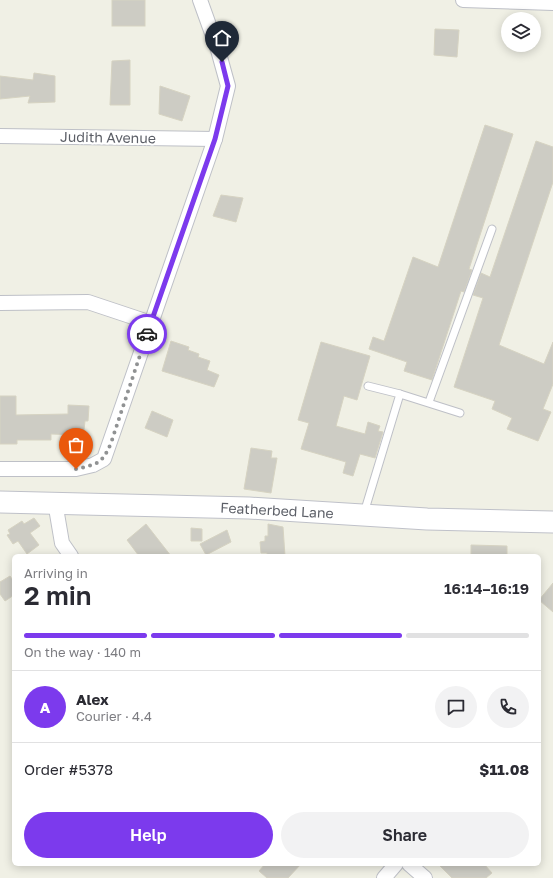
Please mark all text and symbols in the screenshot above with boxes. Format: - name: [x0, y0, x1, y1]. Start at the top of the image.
- map controls: [501, 12, 541, 52]
- button: layers: [501, 12, 541, 52]
- pin: [205, 21, 239, 62]
- icon: home: [211, 27, 233, 49]
- street label: Judith Avenue: [60, 128, 156, 146]
- courier: [127, 314, 167, 354]
- icon: car: [136, 323, 158, 345]
- pin: [59, 428, 93, 469]
- icon: bag: [65, 434, 87, 456]
- street label: Featherbed Lane: [220, 499, 334, 521]
- text: Arriving in: [24, 565, 88, 581]
- text: 16:14–16:19: [444, 579, 529, 597]
- text: 2 min: [24, 580, 92, 611]
- text: On the way · 140 m: [24, 644, 141, 660]
- button: chat: [435, 686, 477, 728]
- button: phone: [487, 686, 529, 728]
- text: Alex: [76, 690, 109, 708]
- text: A: [40, 698, 50, 716]
- text: Courier · 4.4: [76, 708, 152, 724]
- text: Order #5378: [24, 760, 113, 778]
- text: $11.08: [479, 760, 529, 778]
- button: Help: [24, 812, 273, 858]
- button: Share: [281, 812, 529, 858]

